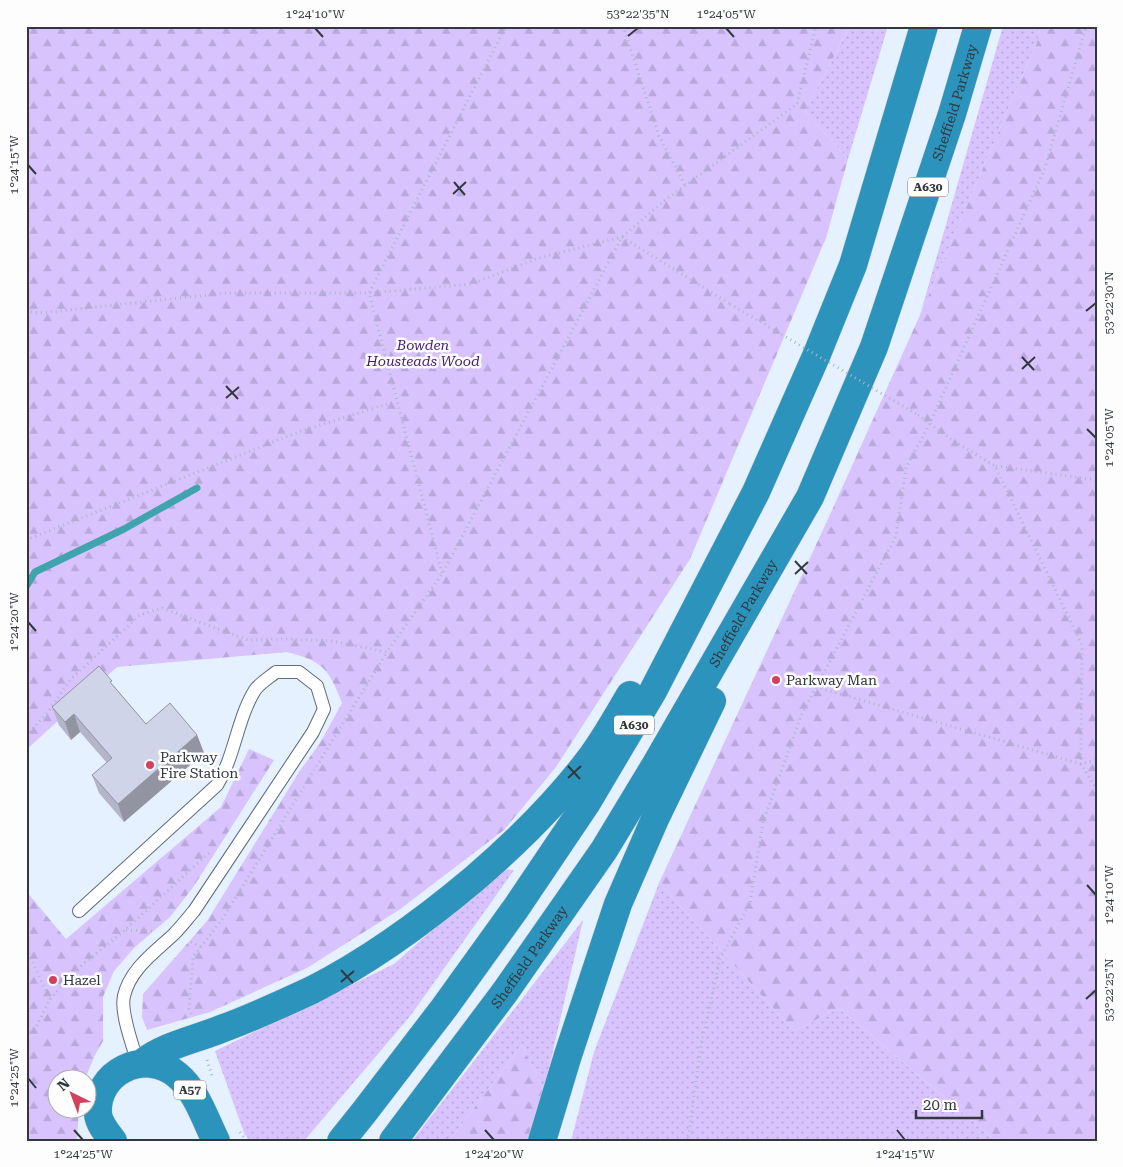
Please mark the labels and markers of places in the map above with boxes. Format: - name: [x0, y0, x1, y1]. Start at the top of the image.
- place label: Parkway Man: [786, 672, 877, 688]
- marker: Parkway Man: [770, 674, 782, 686]
- place label: Parkway Fire Station: [160, 749, 238, 781]
- marker: Parkway Fire Station: [144, 759, 156, 771]
- place label: Hazel: [63, 972, 101, 988]
- marker: Hazel: [47, 974, 59, 986]

